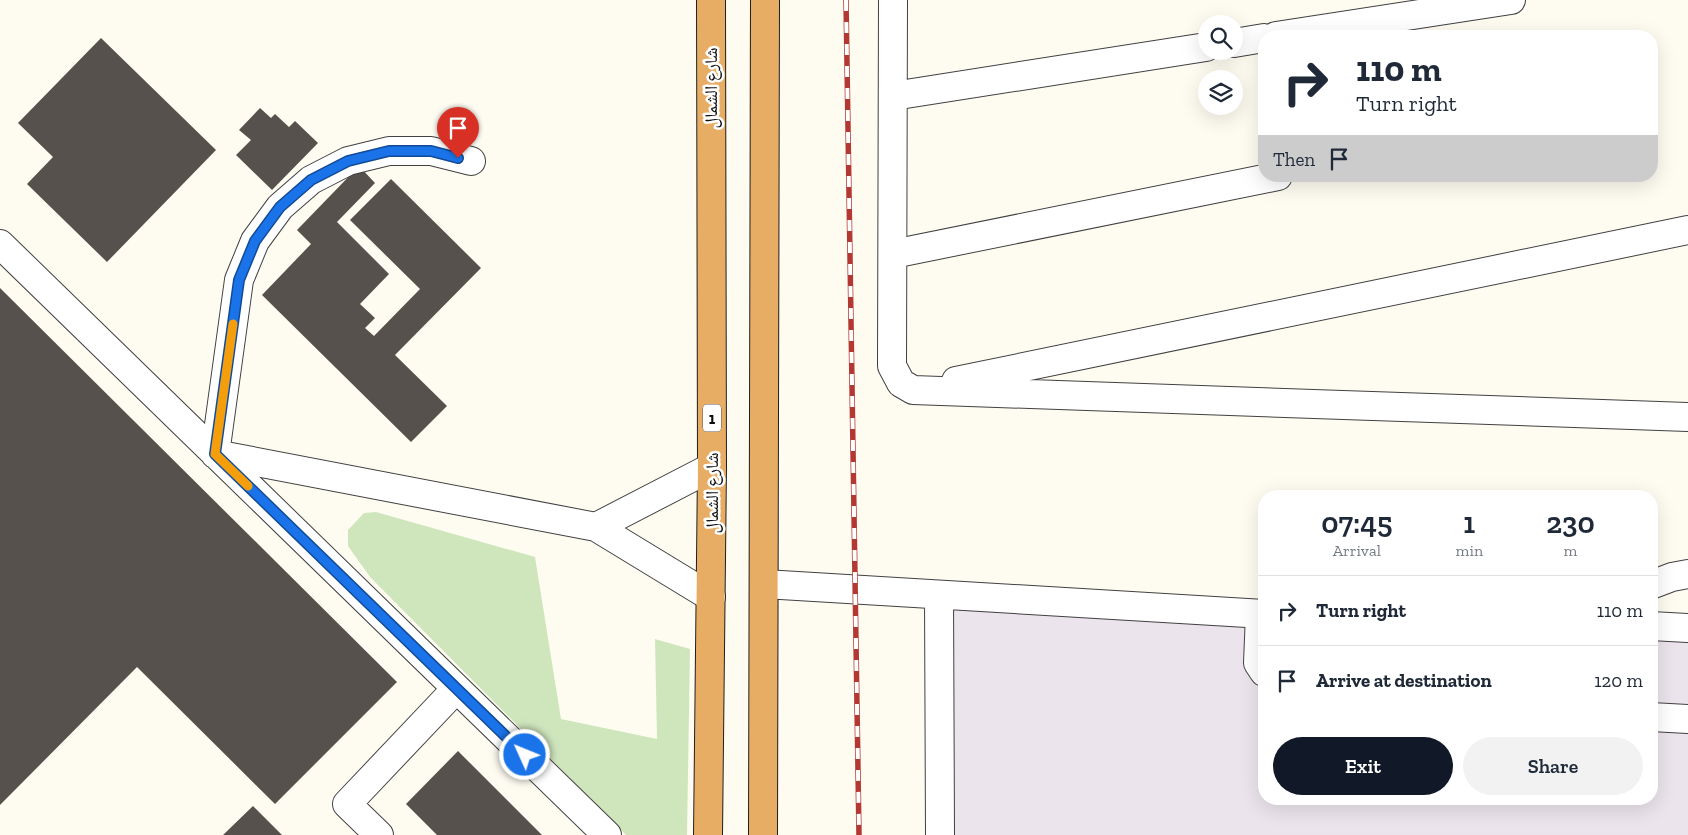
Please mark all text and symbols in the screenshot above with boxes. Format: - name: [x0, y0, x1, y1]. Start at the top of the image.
- map controls: [1198, 15, 1243, 115]
- button: search: [1198, 15, 1243, 60]
- street label: شارع الشمال: [700, 47, 722, 129]
- text: 110 m: [1356, 48, 1442, 90]
- icon: right: [1273, 50, 1338, 115]
- button: layers: [1198, 70, 1243, 115]
- text: Turn right: [1356, 90, 1457, 117]
- pin: [437, 107, 479, 158]
- icon: arrive: [444, 114, 472, 142]
- icon: arrive: [1325, 145, 1353, 173]
- text: Then: [1273, 148, 1315, 171]
- road number: 1: [703, 404, 721, 432]
- street label: شارع الشمال: [701, 452, 723, 534]
- text: 07:45: [1321, 505, 1392, 541]
- text: 1: [1463, 505, 1475, 541]
- text: 230: [1546, 505, 1595, 541]
- text: Arrival: [1333, 541, 1381, 560]
- text: min: [1456, 541, 1483, 560]
- text: m: [1564, 541, 1577, 560]
- icon: right: [1273, 597, 1301, 625]
- text: Turn right: [1316, 599, 1406, 622]
- text: 110 m: [1597, 599, 1643, 622]
- icon: arrive: [1273, 667, 1301, 695]
- text: Arrive at destination: [1316, 669, 1492, 692]
- text: 120 m: [1594, 669, 1643, 692]
- position arrow: [498, 728, 550, 780]
- button: Exit: [1273, 737, 1453, 795]
- button: Share: [1463, 737, 1643, 795]

